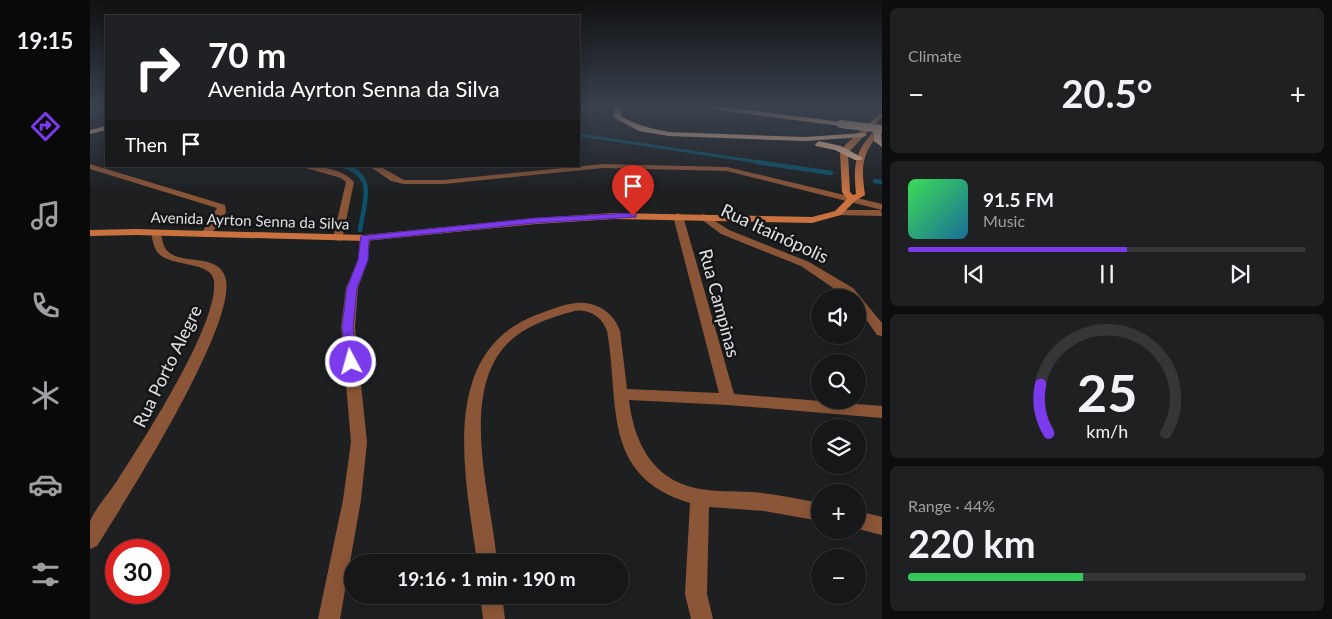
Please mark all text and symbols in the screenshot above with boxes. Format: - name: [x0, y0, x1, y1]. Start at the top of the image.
- text: 19:15: [17, 27, 73, 54]
- text: 70 m: [208, 33, 286, 75]
- icon: right: [125, 35, 190, 100]
- text: Climate: [908, 46, 961, 65]
- text: 20.5°: [1062, 70, 1152, 116]
- text: Avenida Ayrton Senna da Silva: [208, 75, 500, 102]
- text: −: [908, 77, 924, 111]
- text: +: [1290, 77, 1306, 111]
- icon: directions: [28, 109, 63, 144]
- icon: arrive: [177, 130, 205, 158]
- text: Then: [125, 133, 167, 156]
- pin: [612, 165, 654, 216]
- icon: arrive: [619, 172, 647, 200]
- text: 91.5 FM: [983, 188, 1054, 211]
- icon: music: [28, 198, 63, 233]
- street label: Rua Itainópolis: [718, 199, 832, 268]
- street label: Avenida Ayrton Senna da Silva: [150, 208, 350, 232]
- text: Music: [983, 211, 1025, 230]
- street label: Rua Campinas: [695, 246, 745, 360]
- icon: previous: [960, 260, 988, 288]
- icon: pause: [1093, 260, 1121, 288]
- icon: next: [1226, 260, 1254, 288]
- icon: phone: [28, 288, 63, 323]
- map controls: [811, 289, 866, 604]
- button: sound: [811, 289, 866, 344]
- street label: Rua Porto Alegre: [128, 301, 206, 431]
- position arrow: [324, 335, 376, 387]
- button: search: [811, 354, 866, 409]
- text: 25: [1077, 361, 1137, 423]
- icon: climate: [28, 378, 63, 413]
- button: layers: [811, 419, 866, 474]
- text: km/h: [1086, 420, 1128, 442]
- icon: car: [28, 467, 63, 502]
- button: +: [811, 484, 866, 539]
- text: Range · 44%: [908, 496, 995, 515]
- text: 220 km: [908, 520, 1036, 566]
- speed limit sign: 30: [105, 539, 170, 604]
- button: −: [811, 549, 866, 604]
- icon: filters: [28, 557, 63, 592]
- text: 19:16 · 1 min · 190 m: [397, 567, 576, 590]

